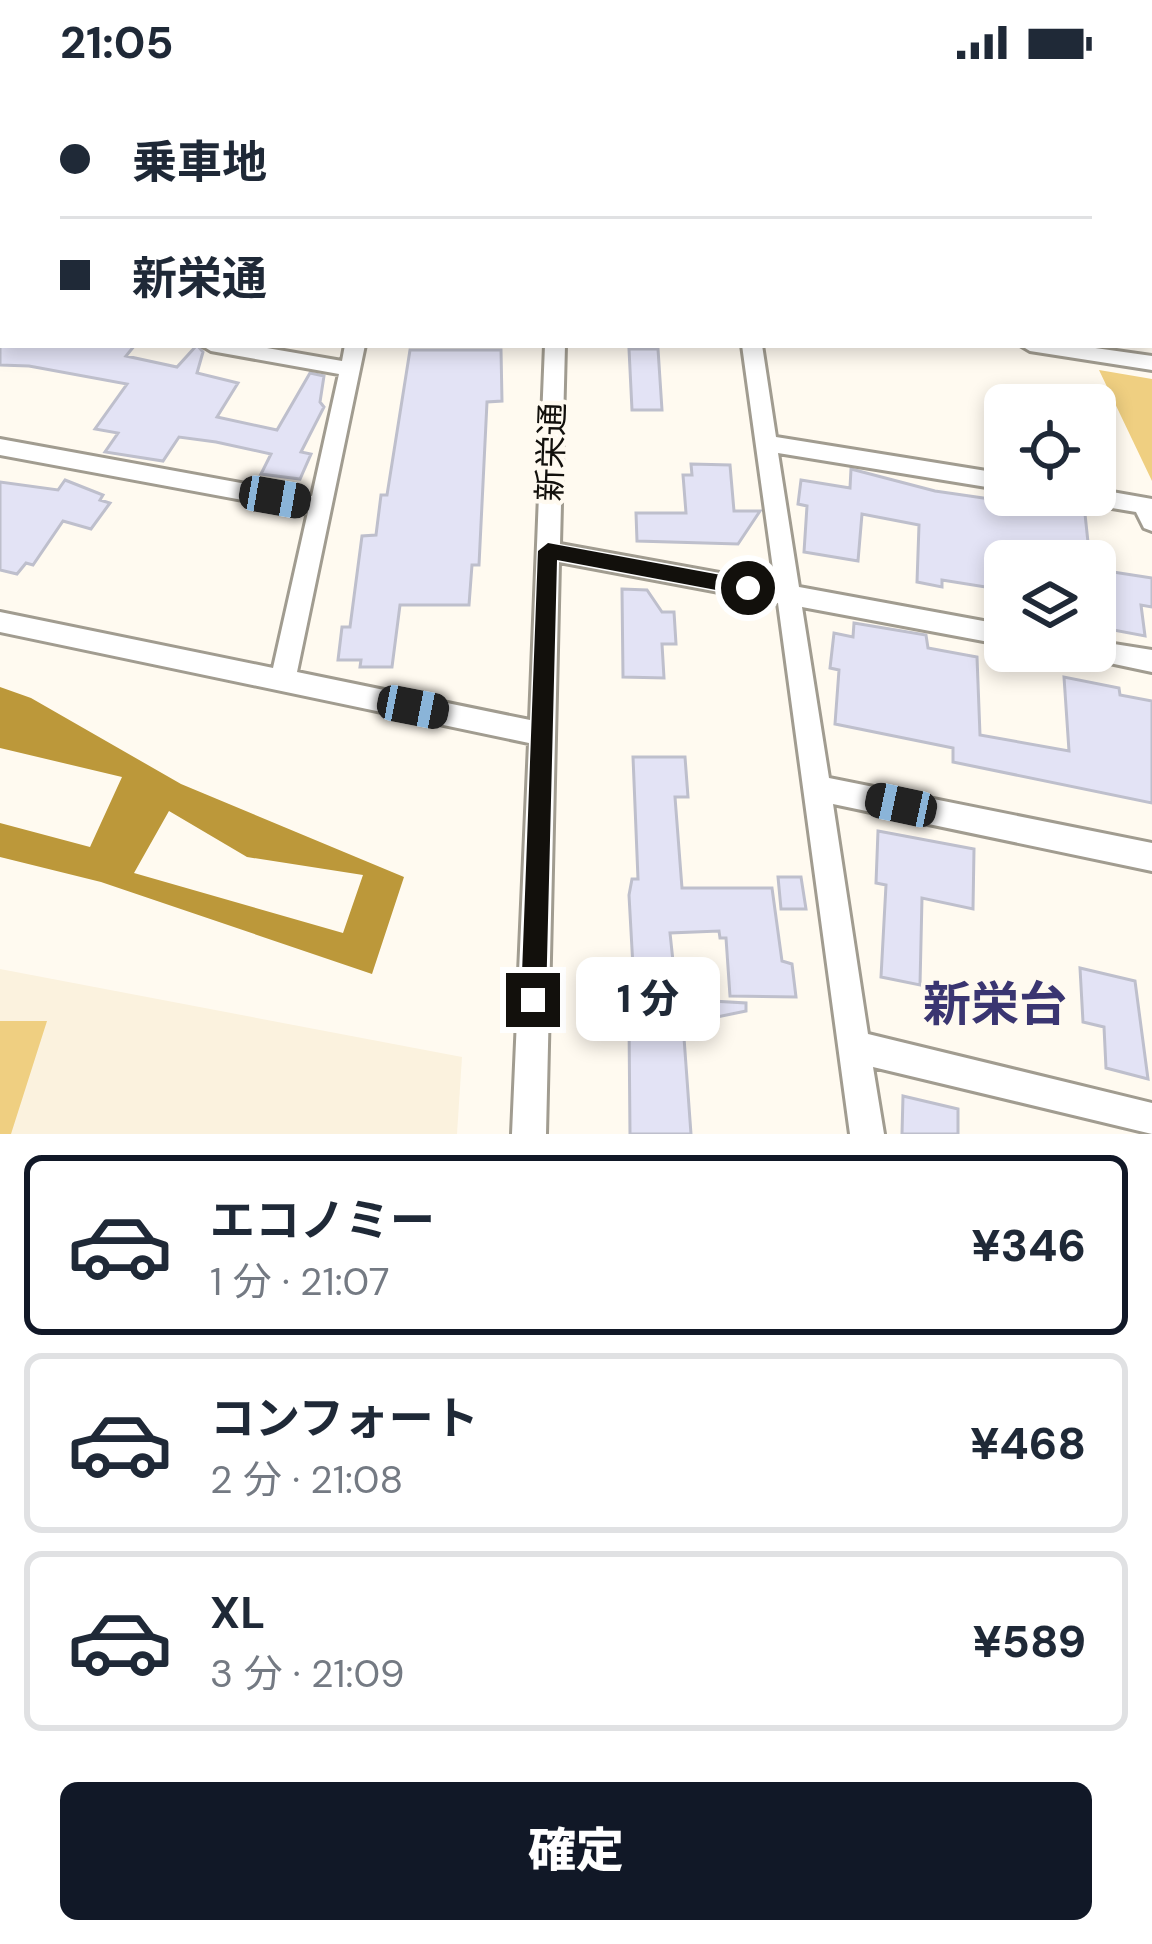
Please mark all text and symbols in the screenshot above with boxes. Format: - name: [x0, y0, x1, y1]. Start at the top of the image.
- text: 21:05: [60, 13, 173, 72]
- text: 乗車地: [132, 133, 267, 192]
- text: 新栄通: [132, 249, 267, 308]
- map controls: [984, 384, 1116, 672]
- button: locate: [984, 384, 1116, 516]
- street label: 新栄通: [528, 402, 574, 502]
- car: [236, 473, 314, 521]
- button: layers: [984, 540, 1116, 672]
- route start: [721, 561, 775, 615]
- car: [374, 682, 452, 732]
- car: [862, 780, 940, 830]
- callout: 1 分: [575, 958, 719, 1042]
- route end: [506, 973, 560, 1027]
- text: 1 分: [617, 973, 679, 1024]
- district label: 新栄台: [923, 973, 1067, 1036]
- icon: car: [66, 1191, 174, 1299]
- text: エコノミー: [210, 1191, 435, 1250]
- text: ¥346: [971, 1216, 1086, 1275]
- text: 1 分 · 21:07: [210, 1256, 389, 1307]
- icon: car: [66, 1389, 174, 1497]
- text: コンフォート: [210, 1389, 479, 1448]
- text: ¥468: [970, 1414, 1086, 1473]
- text: 2 分 · 21:08: [210, 1454, 403, 1505]
- text: XL: [210, 1583, 265, 1642]
- icon: car: [66, 1587, 174, 1695]
- text: ¥589: [972, 1612, 1086, 1671]
- text: 3 分 · 21:09: [210, 1648, 405, 1699]
- button: 確定: [60, 1782, 1092, 1920]

